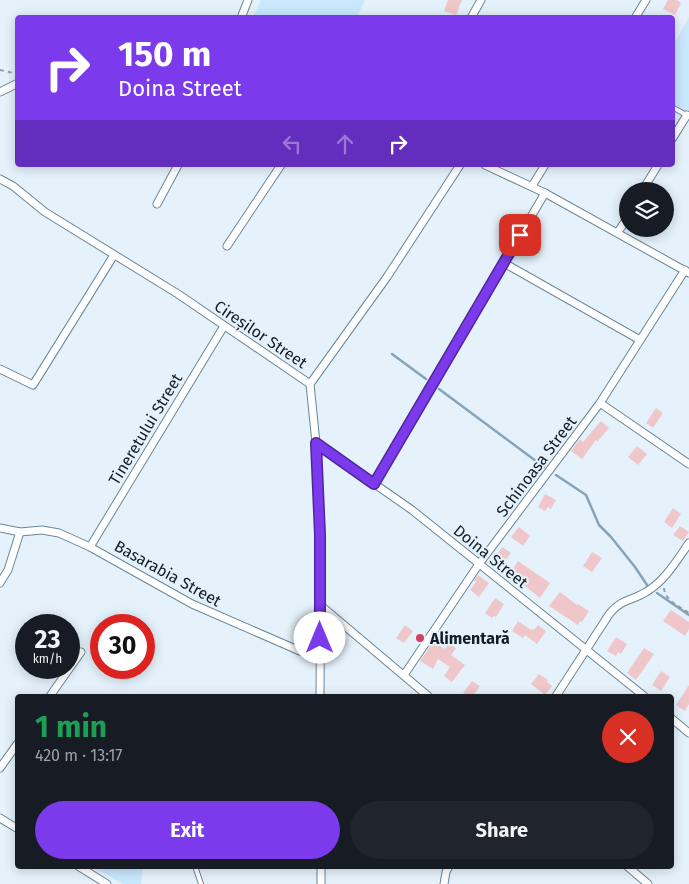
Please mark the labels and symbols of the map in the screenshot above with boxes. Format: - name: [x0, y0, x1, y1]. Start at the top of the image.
- pin: [499, 214, 541, 256]
- street label: Cireșilor Street: [210, 296, 311, 373]
- street label: Tineretului Street: [105, 370, 186, 488]
- street label: Schinoasa Street: [492, 412, 581, 520]
- street label: Doina Street: [450, 521, 532, 592]
- street label: Basarabia Street: [111, 536, 225, 611]
- position arrow: [293, 611, 345, 663]
- speed limit sign: 30: [90, 614, 155, 679]
- place label: Alimentară: [429, 629, 510, 648]
- marker: Alimentară: [414, 632, 426, 644]

